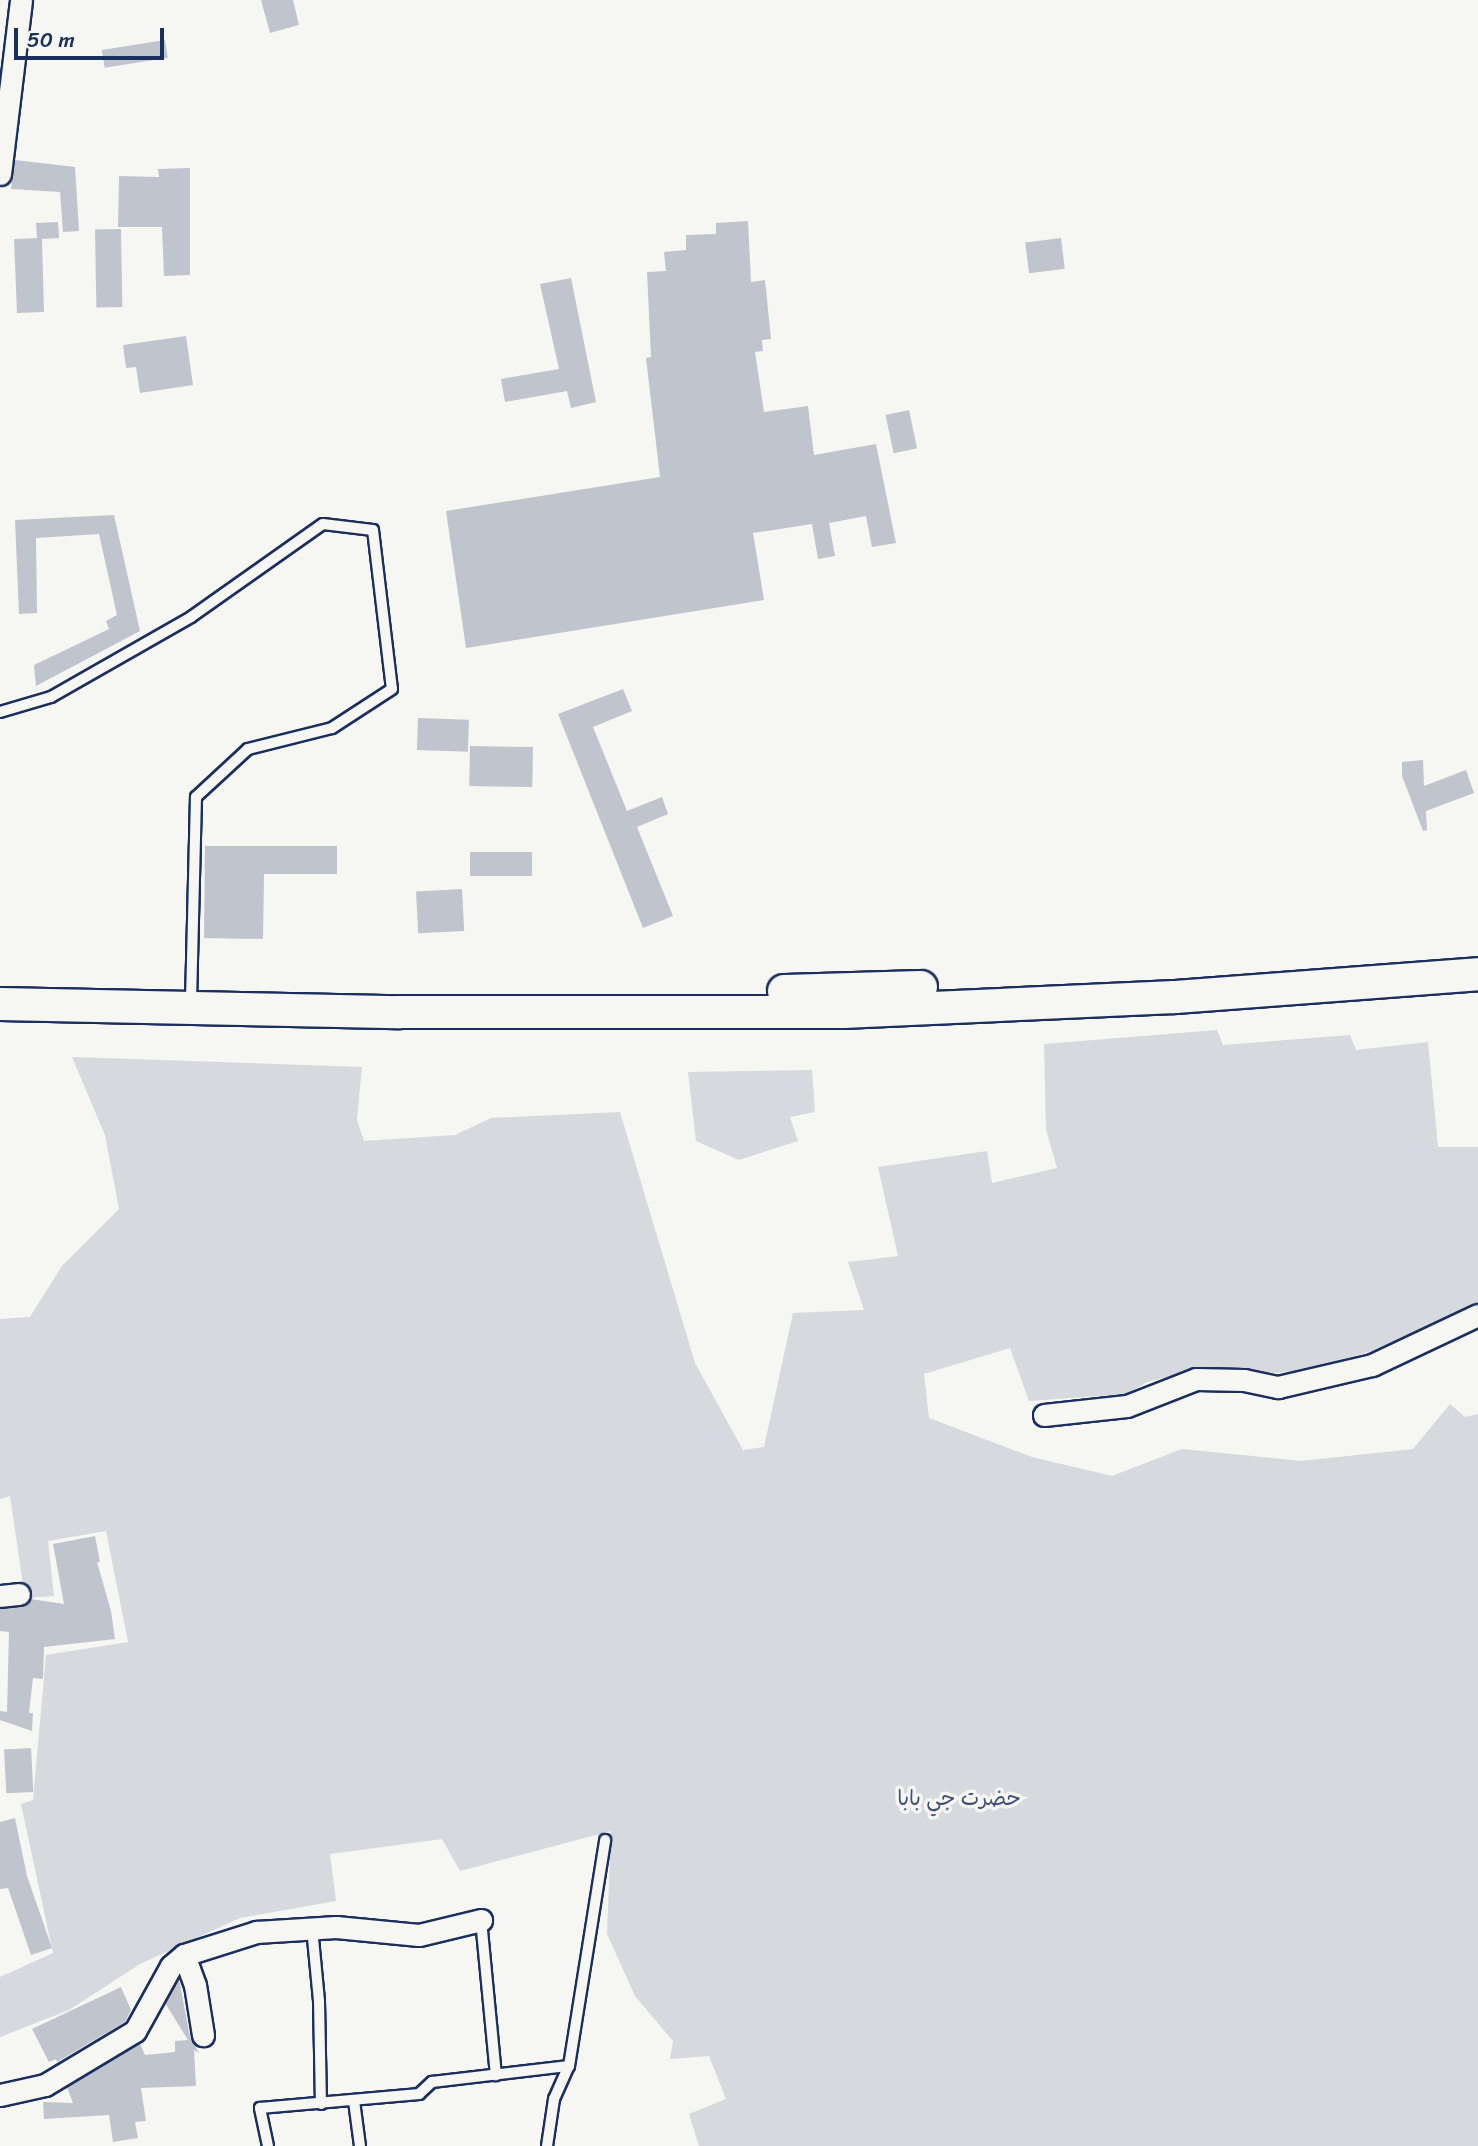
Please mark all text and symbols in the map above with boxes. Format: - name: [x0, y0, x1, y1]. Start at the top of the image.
- scale bar: [18, 14, 168, 58]
- text: 50 m: [27, 21, 75, 59]
- park label: حضرت جي بابا: [897, 1785, 1021, 1811]

